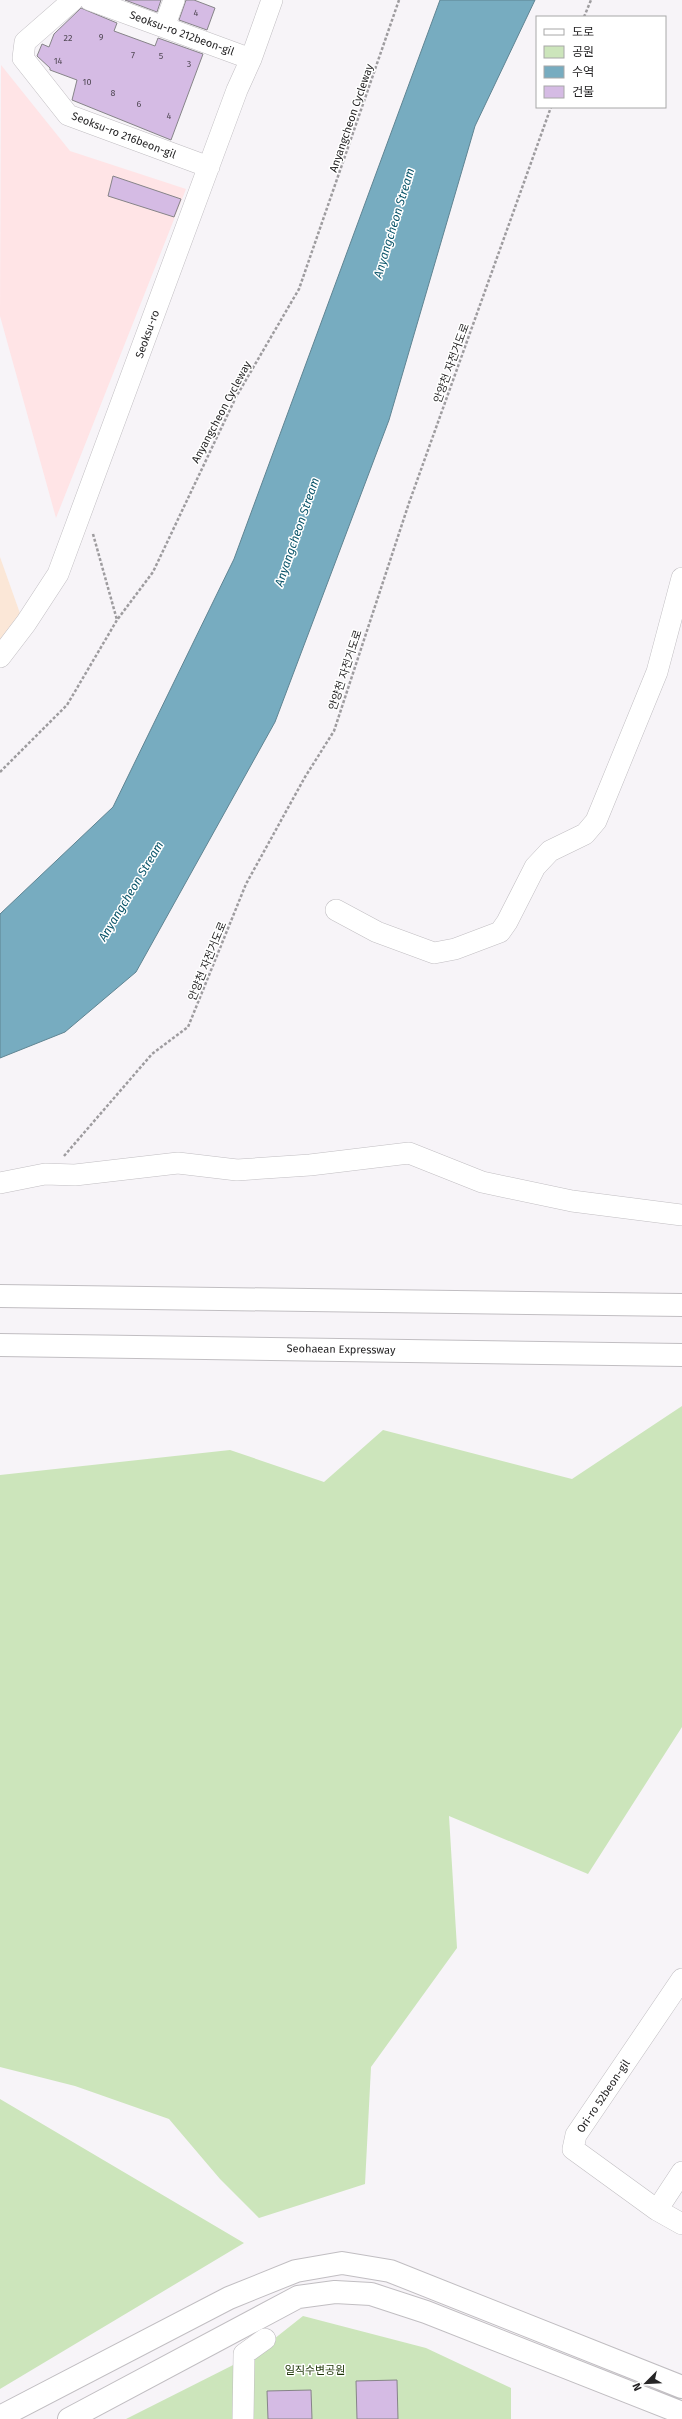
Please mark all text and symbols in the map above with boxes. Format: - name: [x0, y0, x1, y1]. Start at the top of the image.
- street label: Seoksu-ro 212beon-gil: [128, 8, 236, 58]
- house number: 4: [194, 8, 199, 18]
- legend: [536, 16, 666, 108]
- text: 도로: [572, 25, 594, 39]
- house number: 9: [99, 32, 104, 42]
- house number: 22: [64, 33, 72, 43]
- text: 공원: [572, 45, 594, 59]
- house number: 7: [131, 50, 135, 60]
- house number: 5: [159, 51, 164, 61]
- house number: 14: [54, 56, 63, 66]
- house number: 3: [187, 59, 191, 69]
- street label: Anyangcheon Cycleway: [327, 62, 376, 174]
- text: 수역: [572, 65, 594, 79]
- house number: 10: [83, 77, 91, 87]
- text: 건물: [572, 85, 594, 99]
- house number: 8: [111, 88, 116, 98]
- house number: 6: [137, 99, 142, 109]
- street label: Seoksu-ro 216beon-gil: [70, 110, 178, 161]
- house number: 4: [167, 111, 172, 121]
- water label: Anyangcheon Stream: [370, 166, 417, 281]
- street label: Seoksu-ro: [133, 308, 162, 360]
- street label: 안양천 자전거도로: [431, 322, 472, 405]
- street label: Anyangcheon Cycleway: [189, 358, 254, 466]
- water label: Anyangcheon Stream: [271, 476, 322, 589]
- street label: 안양천 자전거도로: [326, 628, 365, 712]
- water label: Anyangcheon Stream: [95, 838, 166, 944]
- street label: 안양천 자전거도로: [186, 920, 229, 1003]
- street label: Seohaean Expressway: [286, 1342, 396, 1357]
- street label: Ori-ro 52beon-gil: [574, 2057, 633, 2135]
- north arrow: [626, 2363, 666, 2403]
- park label: 일직수변공원: [285, 2364, 345, 2377]
- text: N: [630, 2381, 645, 2393]

